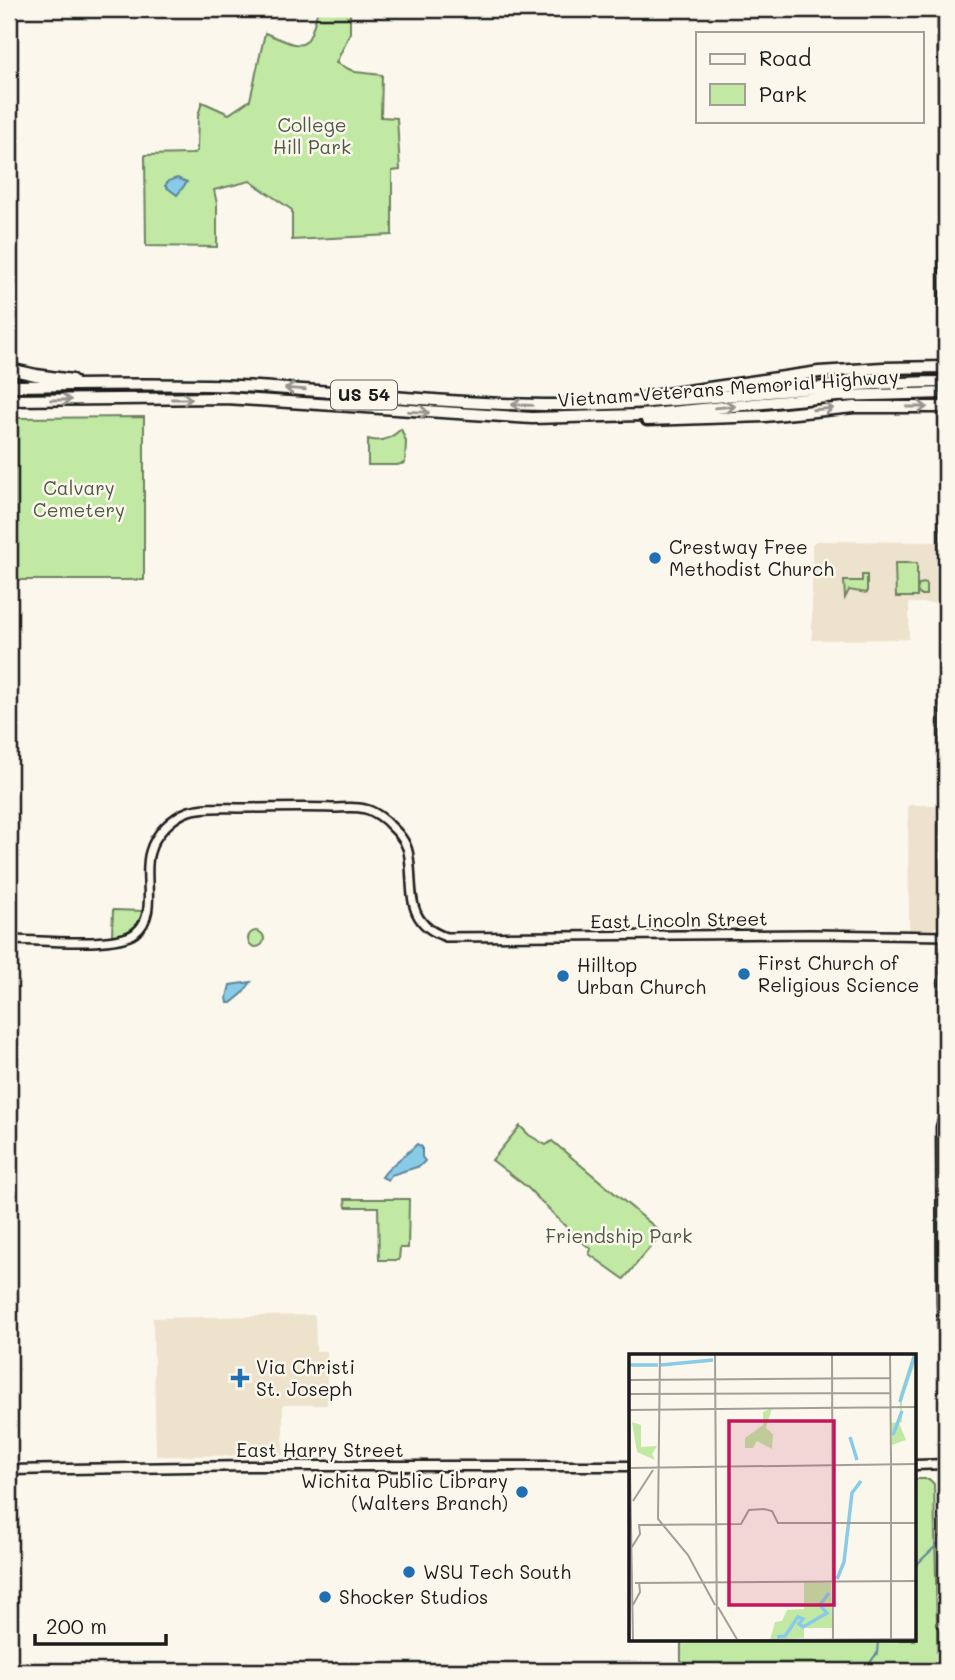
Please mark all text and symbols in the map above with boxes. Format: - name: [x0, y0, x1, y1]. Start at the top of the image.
- legend: [696, 32, 923, 122]
- text: Road: [759, 44, 811, 71]
- text: Park: [759, 80, 807, 107]
- park label: College Hill Park: [273, 112, 351, 159]
- street label: Vietnam Veterans Memorial Highway: [557, 363, 899, 412]
- road number: US 54: [331, 380, 397, 410]
- one-way arrow: [284, 382, 307, 395]
- one-way arrow: [170, 392, 193, 406]
- one-way arrow: [50, 393, 73, 407]
- one-way arrow: [511, 398, 534, 411]
- one-way arrow: [713, 400, 736, 413]
- one-way arrow: [906, 400, 929, 414]
- one-way arrow: [811, 403, 834, 416]
- one-way arrow: [407, 406, 430, 419]
- park label: Calvary Cemetery: [33, 475, 125, 522]
- place label: Crestway Free Methodist Church: [669, 534, 834, 581]
- marker: Crestway Free Methodist Church: [647, 550, 663, 566]
- street label: East Lincoln Street: [590, 905, 768, 934]
- place label: First Church of Religious Science: [758, 950, 919, 997]
- place label: Hilltop Urban Church: [577, 952, 706, 999]
- marker: First Church of Religious Science: [736, 966, 752, 982]
- marker: Hilltop Urban Church: [555, 968, 571, 984]
- park label: Friendship Park: [546, 1223, 692, 1248]
- place label: Via Christi St. Joseph: [256, 1354, 355, 1401]
- inset map: [629, 1354, 916, 1642]
- marker: Via Christi St. Joseph: [230, 1368, 250, 1388]
- street label: East Harry Street: [236, 1437, 404, 1462]
- place label: Wichita Public Library (Walters Branch): [301, 1468, 508, 1515]
- marker: Wichita Public Library (Walters Branch): [514, 1484, 530, 1500]
- place label: WSU Tech South: [423, 1559, 571, 1584]
- marker: WSU Tech South: [401, 1564, 417, 1580]
- place label: Shocker Studios: [339, 1584, 488, 1609]
- marker: Shocker Studios: [317, 1589, 333, 1605]
- scale bar: [35, 1603, 166, 1647]
- text: 200 m: [46, 1612, 107, 1639]

